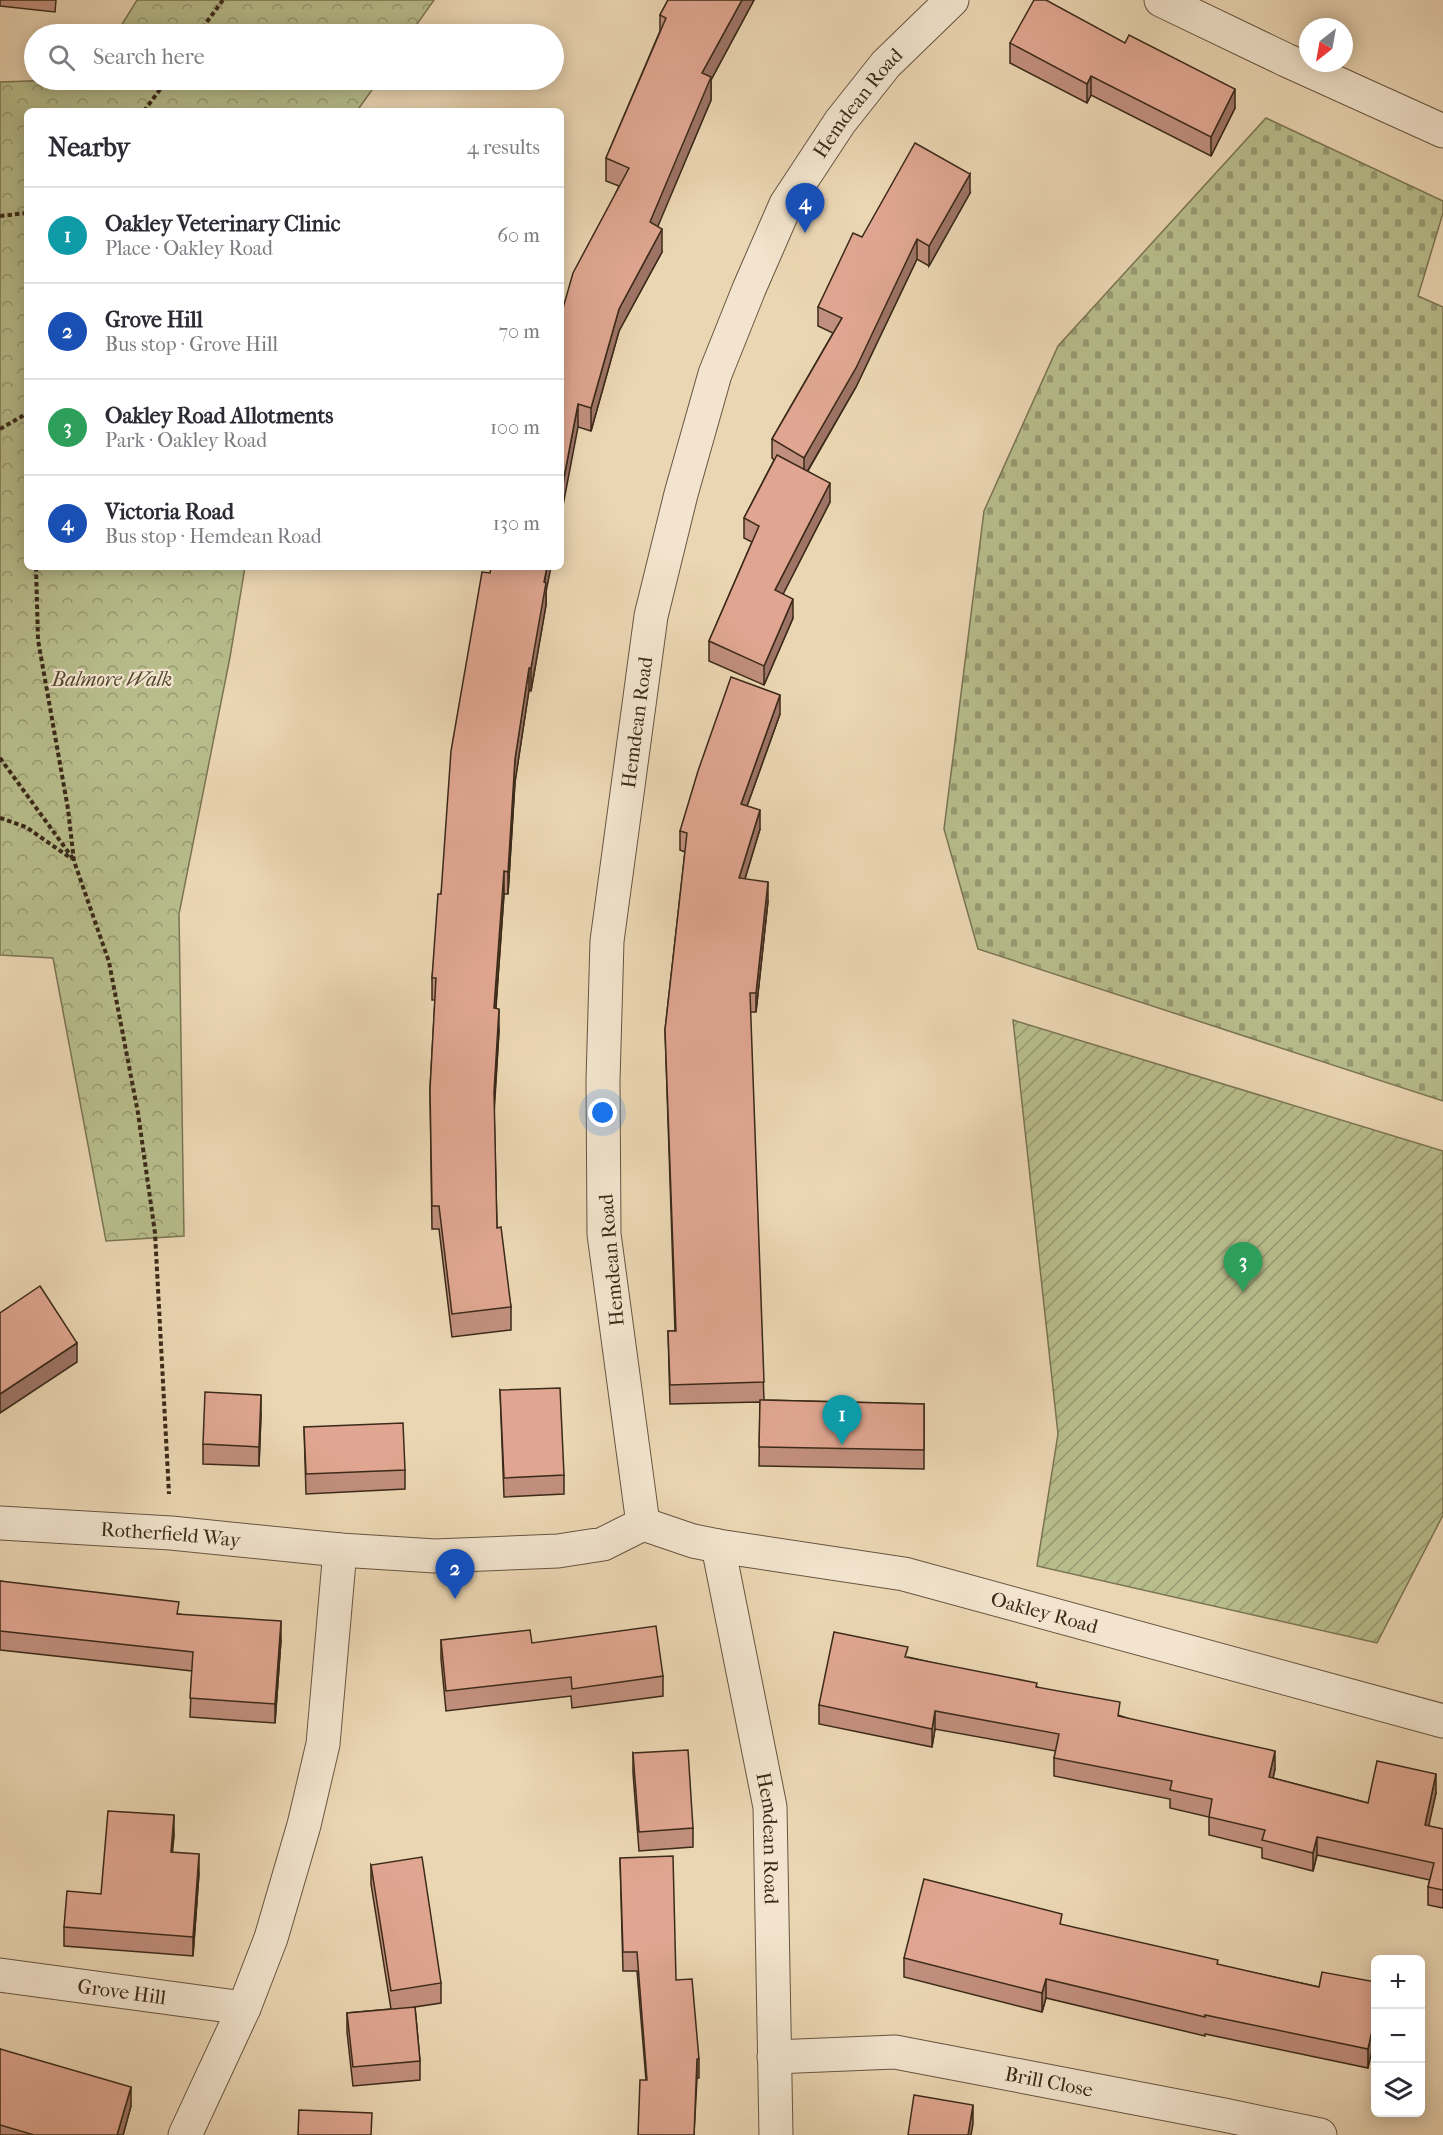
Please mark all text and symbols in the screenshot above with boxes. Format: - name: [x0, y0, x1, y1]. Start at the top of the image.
- north arrow: [1299, 18, 1353, 72]
- search box: [24, 24, 564, 90]
- icon: search: [45, 41, 78, 74]
- street label: Hemdean Road: [809, 43, 908, 162]
- text: Search here: [93, 44, 205, 70]
- text: Nearby: [48, 132, 130, 163]
- text: 4 results: [467, 136, 540, 159]
- pin: 4: [786, 184, 824, 233]
- text: Oakley Veterinary Clinic: [105, 211, 340, 237]
- text: 1: [64, 224, 71, 247]
- text: 60 m: [497, 224, 540, 247]
- text: Place · Oakley Road: [105, 237, 273, 260]
- text: Grove Hill: [105, 307, 203, 333]
- text: 2: [62, 320, 73, 343]
- text: 70 m: [498, 320, 540, 343]
- text: Bus stop · Grove Hill: [105, 333, 278, 356]
- text: Oakley Road Allotments: [105, 403, 333, 429]
- text: 3: [63, 416, 72, 439]
- text: 100 m: [490, 416, 540, 439]
- text: Park · Oakley Road: [105, 429, 267, 452]
- text: Victoria Road: [105, 499, 234, 525]
- text: 4: [62, 512, 73, 535]
- text: 130 m: [493, 512, 540, 535]
- text: Bus stop · Hemdean Road: [105, 525, 322, 548]
- street label: Hemdean Road: [617, 654, 658, 790]
- park label: Balmore Walk: [51, 668, 172, 691]
- your location: [588, 1098, 617, 1127]
- street label: Hemdean Road: [594, 1192, 629, 1327]
- pin: 3: [1224, 1242, 1262, 1292]
- pin: 1: [822, 1396, 862, 1445]
- street label: Rotherfield Way: [100, 1518, 243, 1552]
- pin: 2: [436, 1550, 474, 1599]
- street label: Oakley Road: [988, 1587, 1101, 1639]
- street label: Hemdean Road: [751, 1770, 783, 1905]
- map controls: [1371, 1955, 1425, 2117]
- button: +: [1371, 1955, 1425, 2009]
- street label: Grove Hill: [76, 1975, 168, 2009]
- button: −: [1371, 2009, 1425, 2063]
- street label: Brill Close: [1003, 2062, 1095, 2102]
- button: layers: [1371, 2063, 1425, 2117]

